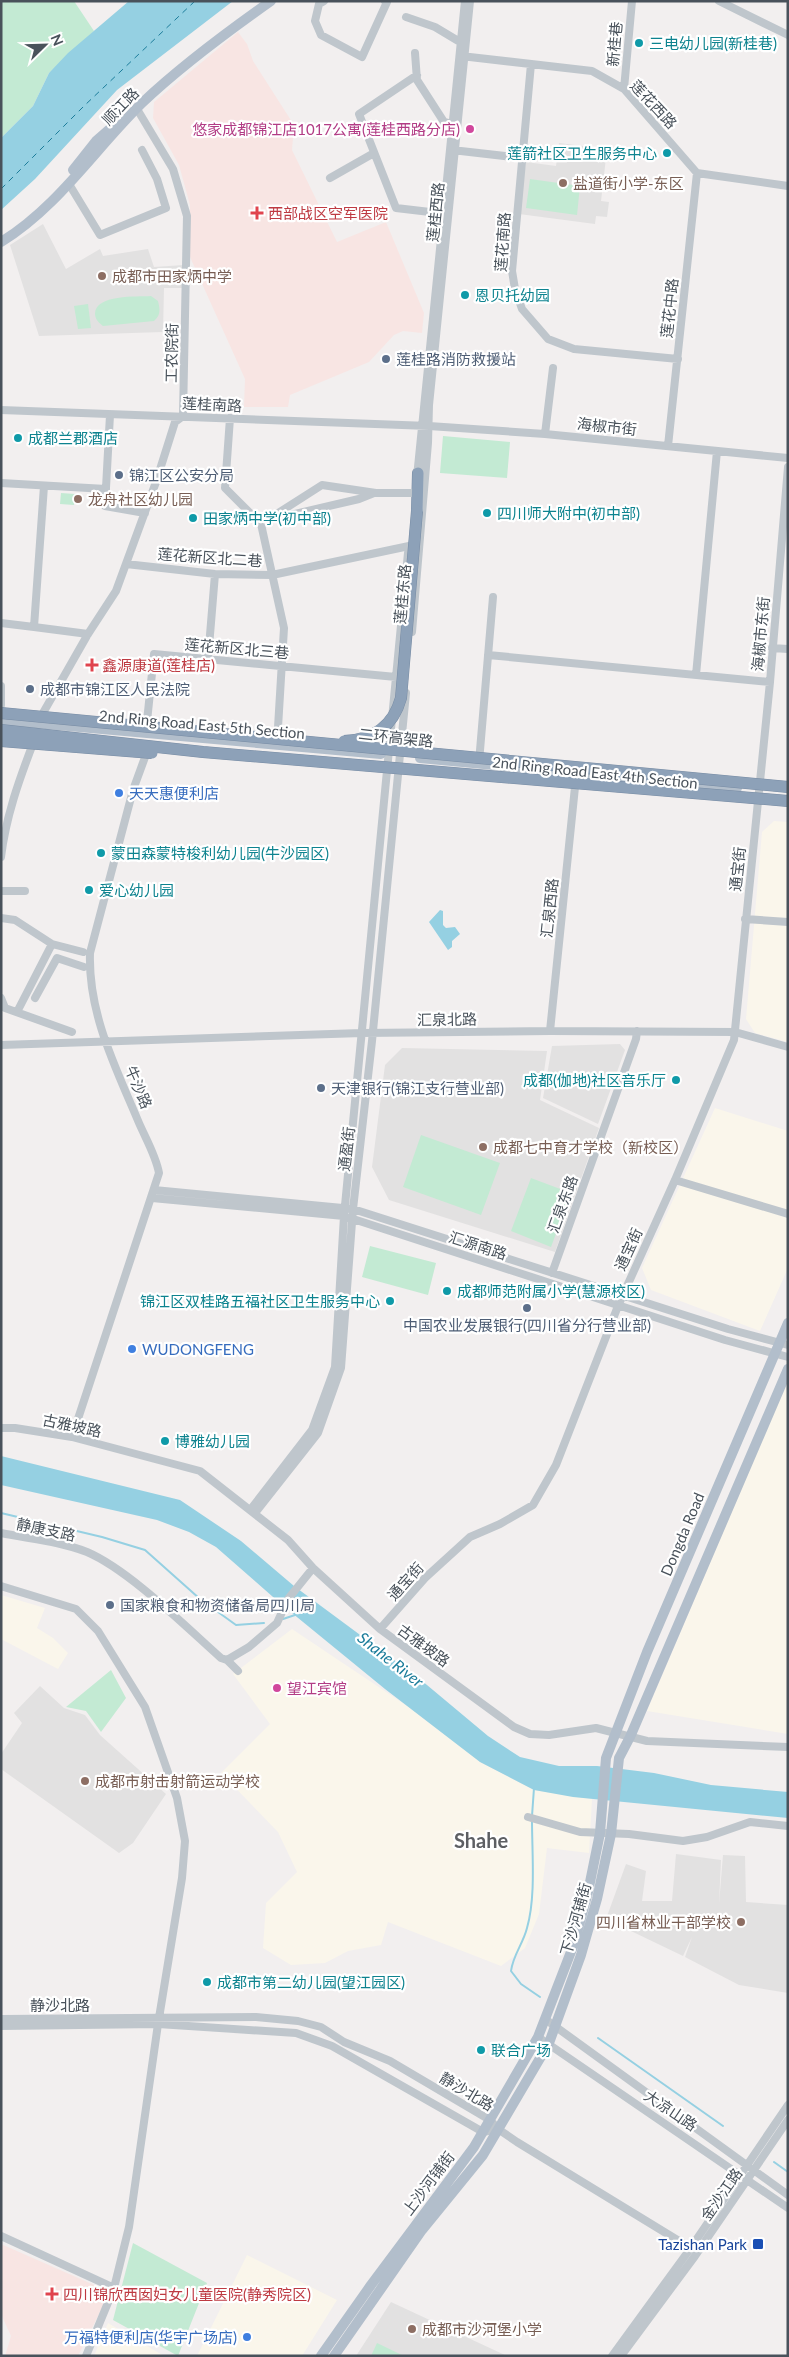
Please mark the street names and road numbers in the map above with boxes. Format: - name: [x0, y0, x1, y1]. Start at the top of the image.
- street label: 新桂巷: [603, 21, 625, 67]
- street label: 莲花西路: [627, 76, 681, 132]
- street label: 顺江路: [98, 84, 142, 128]
- street label: 莲桂西路: [423, 181, 447, 243]
- street label: 莲花南路: [491, 211, 513, 273]
- street label: 莲花中路: [657, 277, 681, 339]
- street label: 工农院街: [161, 323, 181, 383]
- street label: 莲桂南路: [182, 393, 242, 415]
- street label: 海椒市街: [576, 414, 638, 438]
- street label: 莲花新区北二巷: [157, 544, 263, 570]
- street label: 莲桂东路: [390, 563, 414, 625]
- street label: 海椒市东街: [748, 596, 772, 672]
- street label: 莲花新区北三巷: [184, 634, 290, 662]
- street label: 2nd Ring Road East 5th Section: [98, 706, 306, 742]
- street label: 二环高架路: [358, 724, 434, 750]
- street label: 2nd Ring Road East 4th Section: [491, 752, 699, 792]
- street label: 通宝街: [726, 846, 748, 892]
- street label: 汇泉西路: [537, 877, 561, 939]
- street label: 汇泉北路: [417, 1009, 477, 1029]
- street label: 牛沙路: [122, 1063, 156, 1111]
- street label: 通盈街: [334, 1126, 358, 1172]
- street label: 汇泉东路: [543, 1173, 581, 1235]
- street label: 通宝街: [610, 1225, 646, 1273]
- street label: 汇源南路: [447, 1227, 509, 1263]
- street label: 古雅坡路: [41, 1410, 103, 1440]
- street label: Dongda Road: [656, 1490, 708, 1578]
- street label: 静康支路: [15, 1514, 77, 1544]
- street label: 通宝街: [383, 1558, 427, 1604]
- street label: 古雅坡路: [394, 1620, 454, 1670]
- street label: 下沙河铺街: [556, 1880, 594, 1958]
- street label: 静沙北路: [30, 1996, 90, 2014]
- street label: 静沙北路: [437, 2068, 497, 2114]
- street label: 大凉山路: [641, 2086, 701, 2134]
- street label: 上沙河铺街: [398, 2148, 458, 2218]
- street label: 金沙江路: [696, 2164, 746, 2224]

